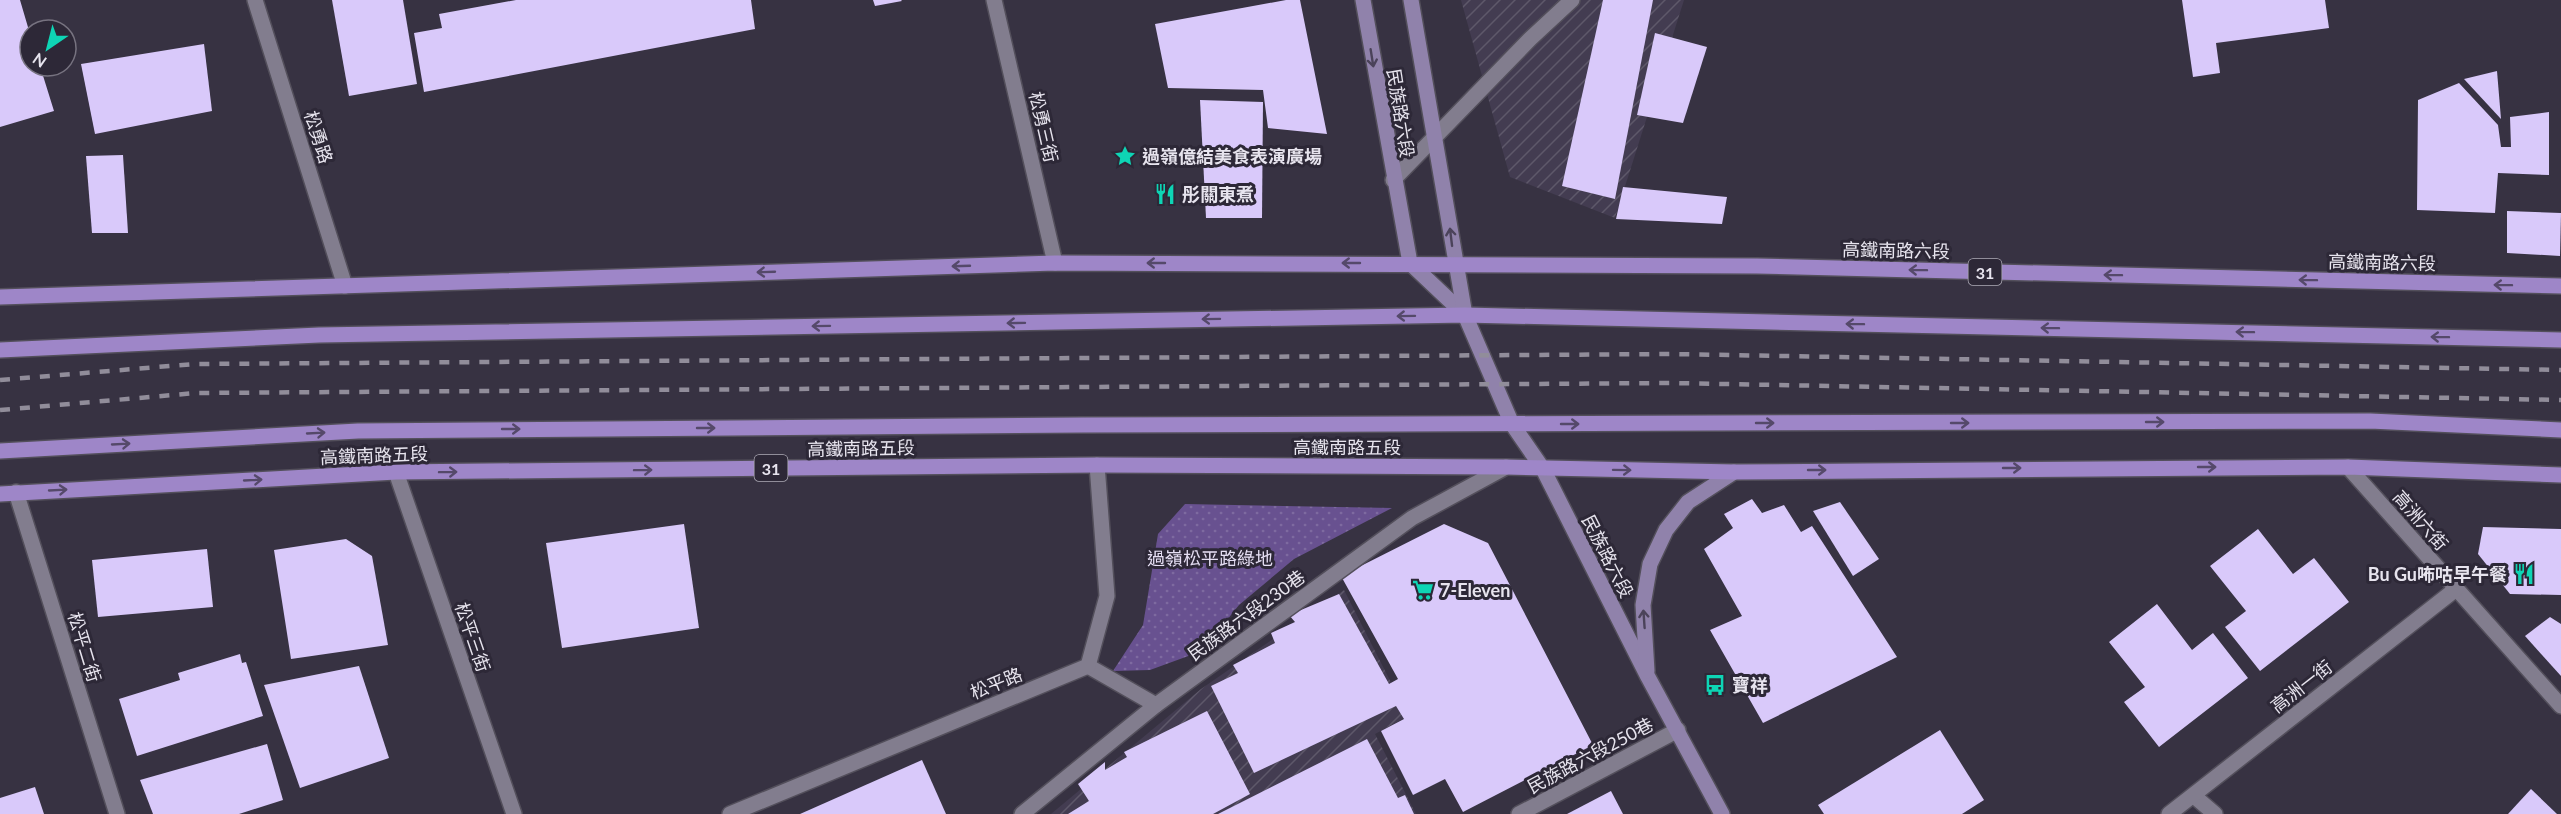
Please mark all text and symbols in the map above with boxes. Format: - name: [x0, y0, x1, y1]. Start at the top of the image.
- north arrow: [18, 18, 78, 78]
- one-way arrow: [1367, 47, 1378, 67]
- text: N: [29, 49, 50, 72]
- street label: 民族路六段: [1383, 67, 1419, 159]
- street label: 松勇三街: [1025, 89, 1063, 165]
- street label: 松勇路: [300, 108, 338, 166]
- place icon: 過嶺億結美食表演廣場: [1113, 144, 1137, 168]
- place label: 過嶺億結美食表演廣場: [1142, 145, 1322, 167]
- restaurant icon: 彤關東煮: [1153, 182, 1177, 206]
- place label: 彤關東煮: [1182, 183, 1254, 205]
- one-way arrow: [1445, 227, 1456, 247]
- street label: 高鐵南路六段: [1842, 238, 1950, 262]
- street label: 高鐵南路六段: [2328, 250, 2436, 274]
- one-way arrow: [1147, 257, 1167, 269]
- one-way arrow: [1342, 257, 1362, 269]
- road number: 31: [1968, 259, 2002, 285]
- one-way arrow: [952, 260, 972, 271]
- one-way arrow: [1908, 264, 1928, 276]
- one-way arrow: [757, 266, 777, 278]
- one-way arrow: [2103, 269, 2123, 281]
- one-way arrow: [2298, 274, 2318, 286]
- one-way arrow: [2493, 279, 2513, 290]
- one-way arrow: [1397, 310, 1417, 322]
- one-way arrow: [1202, 313, 1222, 325]
- one-way arrow: [1007, 317, 1027, 329]
- one-way arrow: [1845, 318, 1865, 330]
- one-way arrow: [812, 320, 832, 332]
- one-way arrow: [2040, 322, 2060, 334]
- one-way arrow: [2235, 327, 2255, 338]
- one-way arrow: [2430, 331, 2450, 343]
- one-way arrow: [2145, 416, 2165, 428]
- one-way arrow: [1755, 417, 1775, 429]
- one-way arrow: [1950, 417, 1970, 429]
- one-way arrow: [1560, 418, 1580, 430]
- one-way arrow: [695, 422, 715, 434]
- one-way arrow: [500, 424, 520, 435]
- one-way arrow: [306, 428, 326, 439]
- street label: 高鐵南路五段: [807, 436, 915, 460]
- street label: 高鐵南路五段: [1293, 436, 1401, 458]
- one-way arrow: [111, 438, 131, 449]
- street label: 高鐵南路五段: [320, 442, 428, 468]
- road number: 31: [754, 455, 788, 481]
- one-way arrow: [2196, 461, 2216, 473]
- one-way arrow: [2001, 463, 2021, 474]
- one-way arrow: [632, 464, 652, 475]
- one-way arrow: [1612, 464, 1632, 476]
- one-way arrow: [1807, 464, 1827, 476]
- one-way arrow: [437, 466, 457, 478]
- one-way arrow: [243, 474, 263, 485]
- one-way arrow: [48, 485, 68, 496]
- street label: 高洲六街: [2389, 486, 2453, 554]
- street label: 民族路六段: [1578, 511, 1638, 601]
- park label: 過嶺松平路綠地: [1147, 547, 1273, 569]
- restaurant icon: Bu Gu咘咕早午餐: [2512, 562, 2536, 586]
- place label: Bu Gu咘咕早午餐: [2368, 563, 2507, 585]
- street label: 民族路六段230巷: [1183, 565, 1309, 665]
- supermarket icon: 7-Eleven: [1411, 578, 1435, 602]
- place label: 7-Eleven: [1440, 579, 1510, 601]
- street label: 松平三街: [451, 599, 495, 675]
- street label: 松平二街: [64, 609, 106, 685]
- one-way arrow: [1638, 609, 1649, 629]
- street label: 高洲一街: [2266, 655, 2336, 717]
- street label: 松平路: [967, 663, 1025, 703]
- bus stop icon: 寶祥: [1703, 673, 1727, 697]
- place label: 寶祥: [1732, 674, 1768, 696]
- street label: 民族路六段250巷: [1523, 713, 1657, 797]

